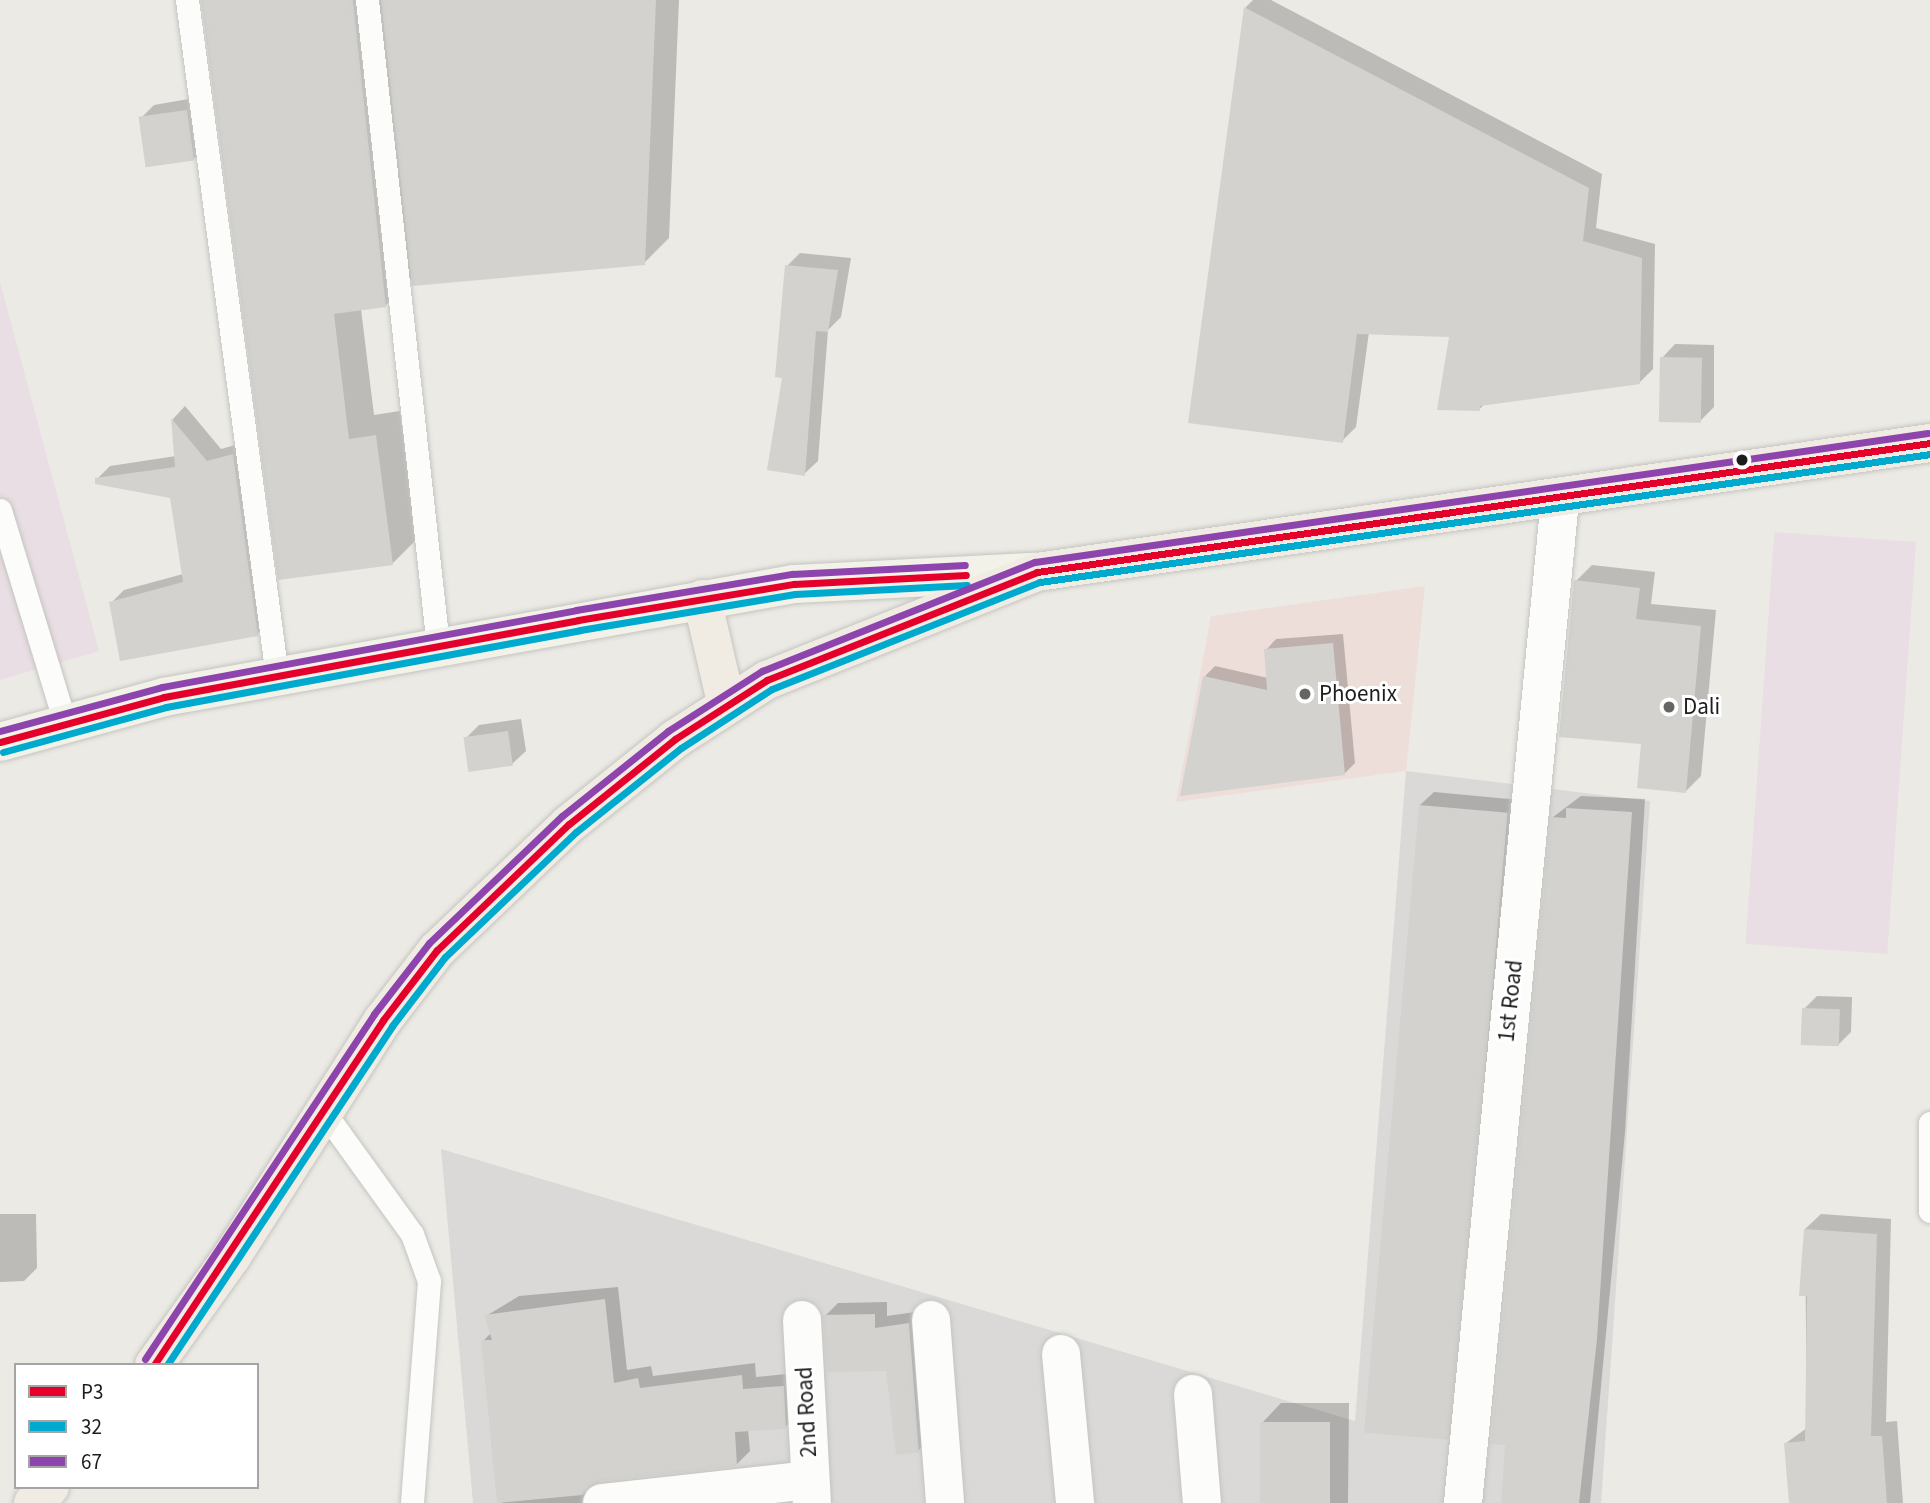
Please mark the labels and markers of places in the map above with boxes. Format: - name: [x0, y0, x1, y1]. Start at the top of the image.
- unlabelled marker: [1735, 453, 1749, 467]
- place label: Phoenix: [1319, 680, 1397, 708]
- marker: Phoenix: [1297, 686, 1313, 702]
- place label: Dali: [1683, 693, 1720, 721]
- marker: Dali: [1661, 699, 1677, 715]

